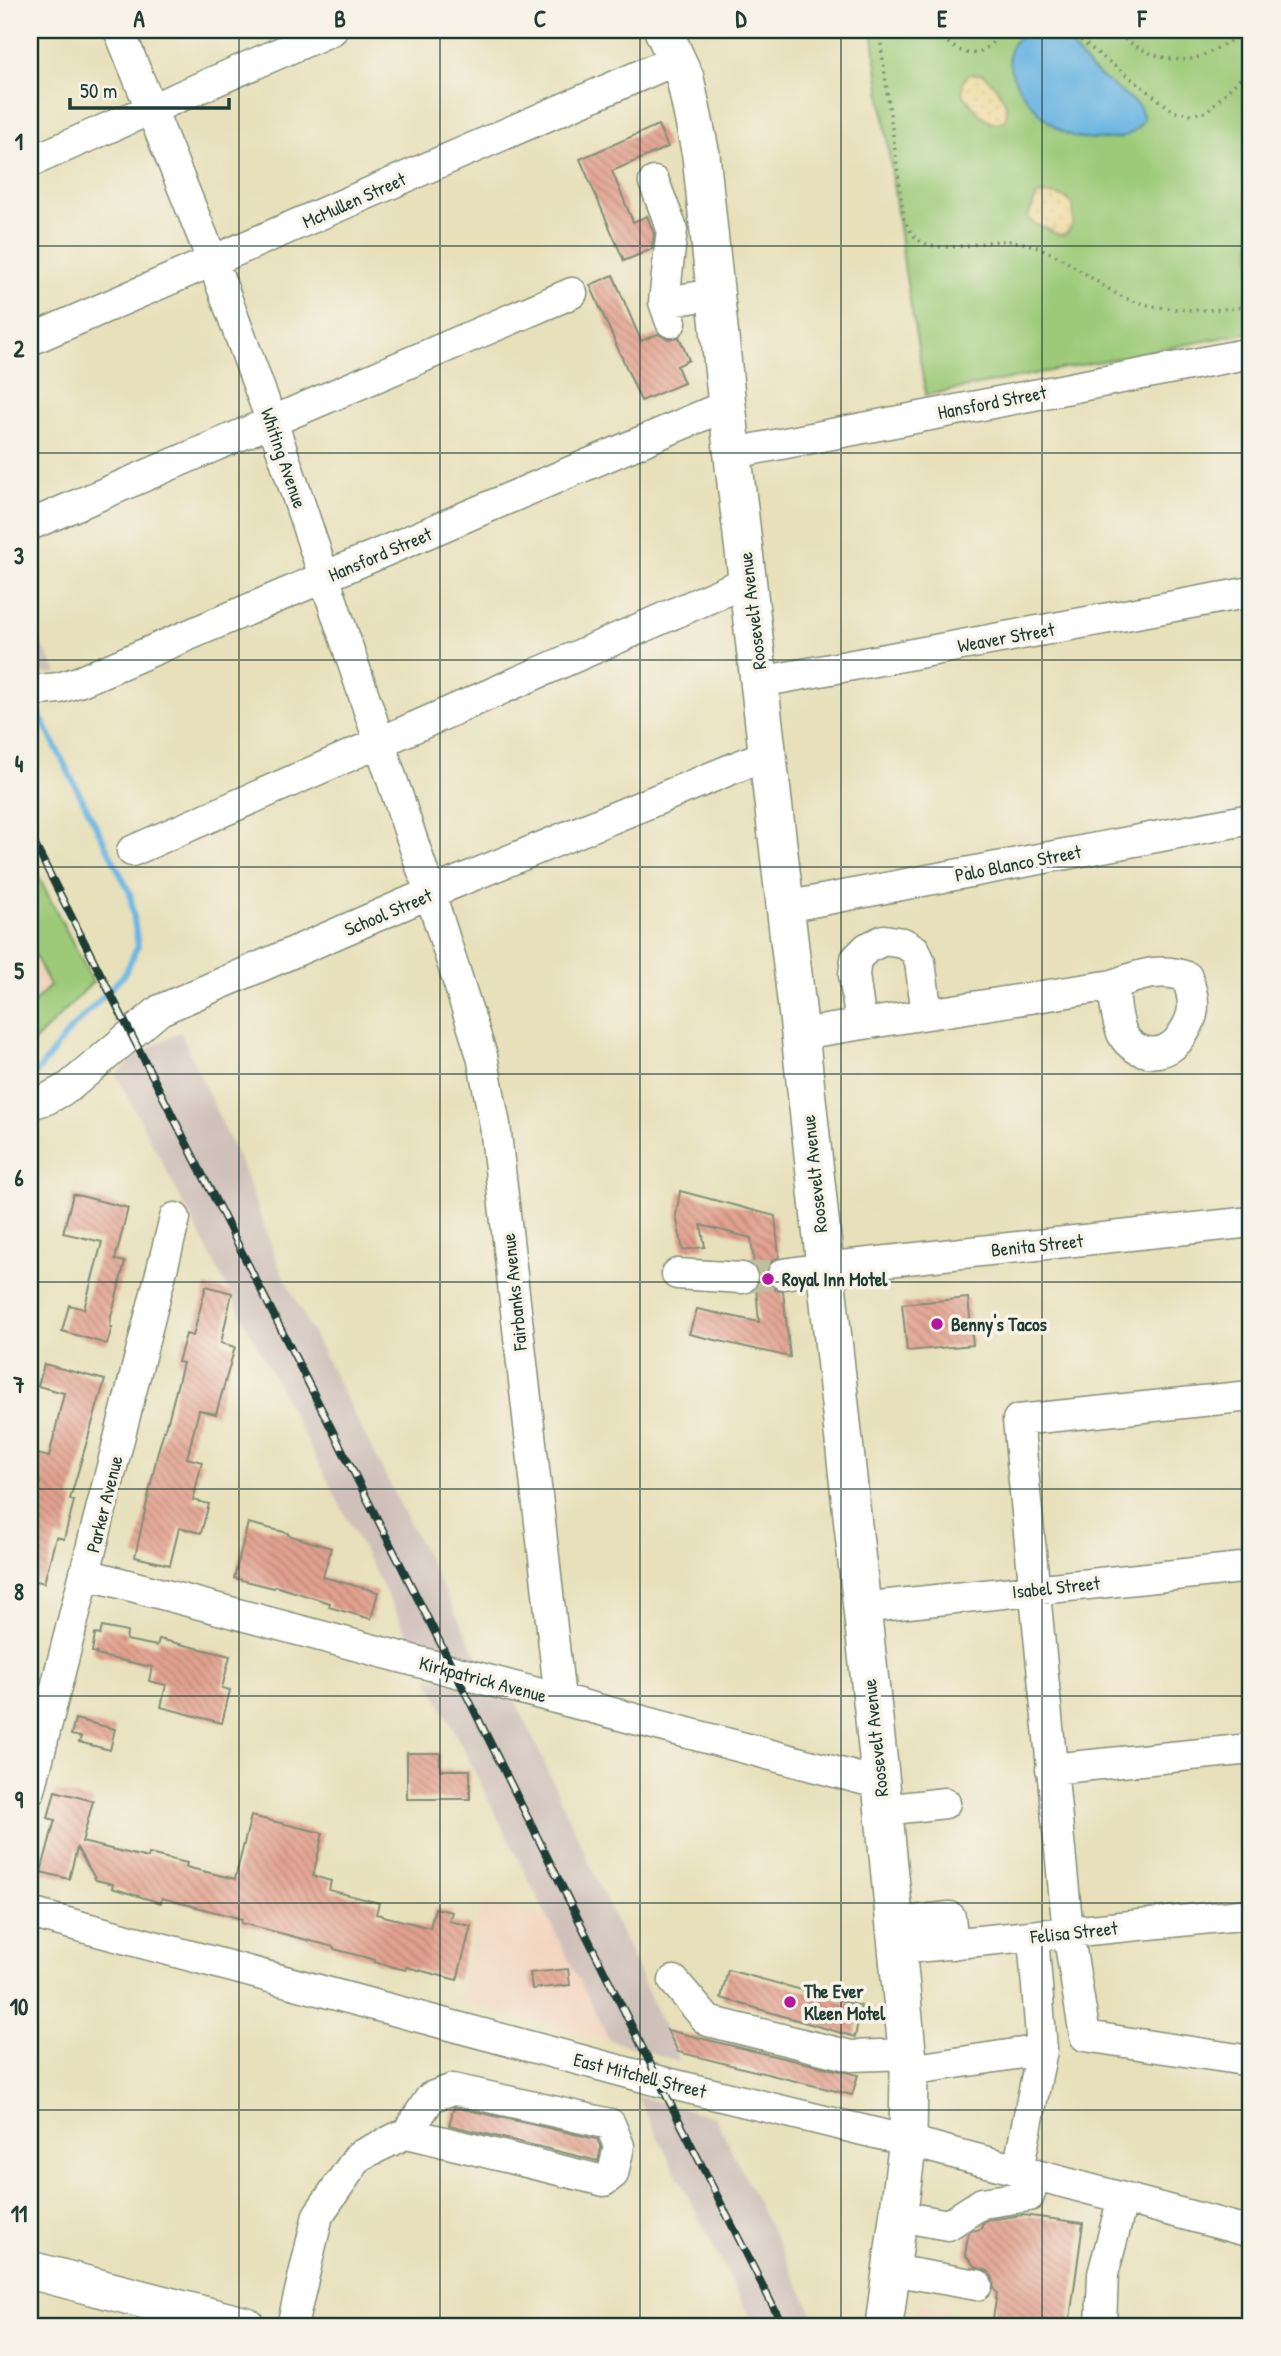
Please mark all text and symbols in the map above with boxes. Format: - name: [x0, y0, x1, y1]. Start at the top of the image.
- text: A: [133, 3, 145, 34]
- text: B: [334, 3, 346, 34]
- text: C: [534, 3, 546, 34]
- text: D: [736, 3, 748, 34]
- text: E: [937, 3, 948, 34]
- text: F: [1137, 3, 1148, 34]
- scale bar: [70, 66, 229, 110]
- text: 50 m: [80, 76, 117, 105]
- text: 1: [15, 126, 23, 157]
- street label: McMullen Street: [298, 165, 410, 234]
- text: 2: [14, 333, 25, 364]
- street label: Hansford Street: [935, 379, 1049, 425]
- street label: Whiting Avenue: [255, 404, 313, 512]
- street label: Hansford Street: [324, 520, 436, 587]
- text: 3: [14, 540, 24, 571]
- street label: Roosevelt Avenue: [732, 550, 772, 671]
- street label: Weaver Street: [956, 616, 1057, 658]
- text: 4: [15, 748, 24, 779]
- street label: Palo Blanco Street: [953, 838, 1084, 888]
- street label: School Street: [340, 882, 436, 942]
- text: 5: [14, 955, 24, 986]
- street label: Roosevelt Avenue: [795, 1113, 833, 1234]
- text: 6: [14, 1162, 24, 1193]
- street label: Benita Street: [990, 1227, 1085, 1263]
- street label: Fairbanks Avenue: [495, 1232, 533, 1353]
- place label: Royal Inn Motel: [782, 1266, 888, 1293]
- marker: Royal Inn Motel: [760, 1271, 776, 1287]
- place label: Benny's Tacos: [951, 1311, 1048, 1338]
- marker: Benny's Tacos: [929, 1316, 945, 1332]
- text: 7: [12, 1369, 25, 1400]
- street label: Parker Avenue: [79, 1452, 129, 1555]
- street label: Isabel Street: [1011, 1569, 1102, 1605]
- text: 8: [14, 1576, 24, 1607]
- street label: Kirkpatrick Avenue: [416, 1650, 550, 1709]
- street label: Roosevelt Avenue: [856, 1677, 894, 1798]
- text: 9: [15, 1784, 24, 1815]
- street label: Felisa Street: [1028, 1914, 1119, 1950]
- place label: The Ever Kleen Motel: [803, 1978, 886, 2026]
- text: 10: [10, 1991, 28, 2022]
- marker: The Ever Kleen Motel: [782, 1994, 798, 2010]
- street label: East Mitchell Street: [571, 2046, 710, 2104]
- text: 11: [11, 2198, 27, 2229]

